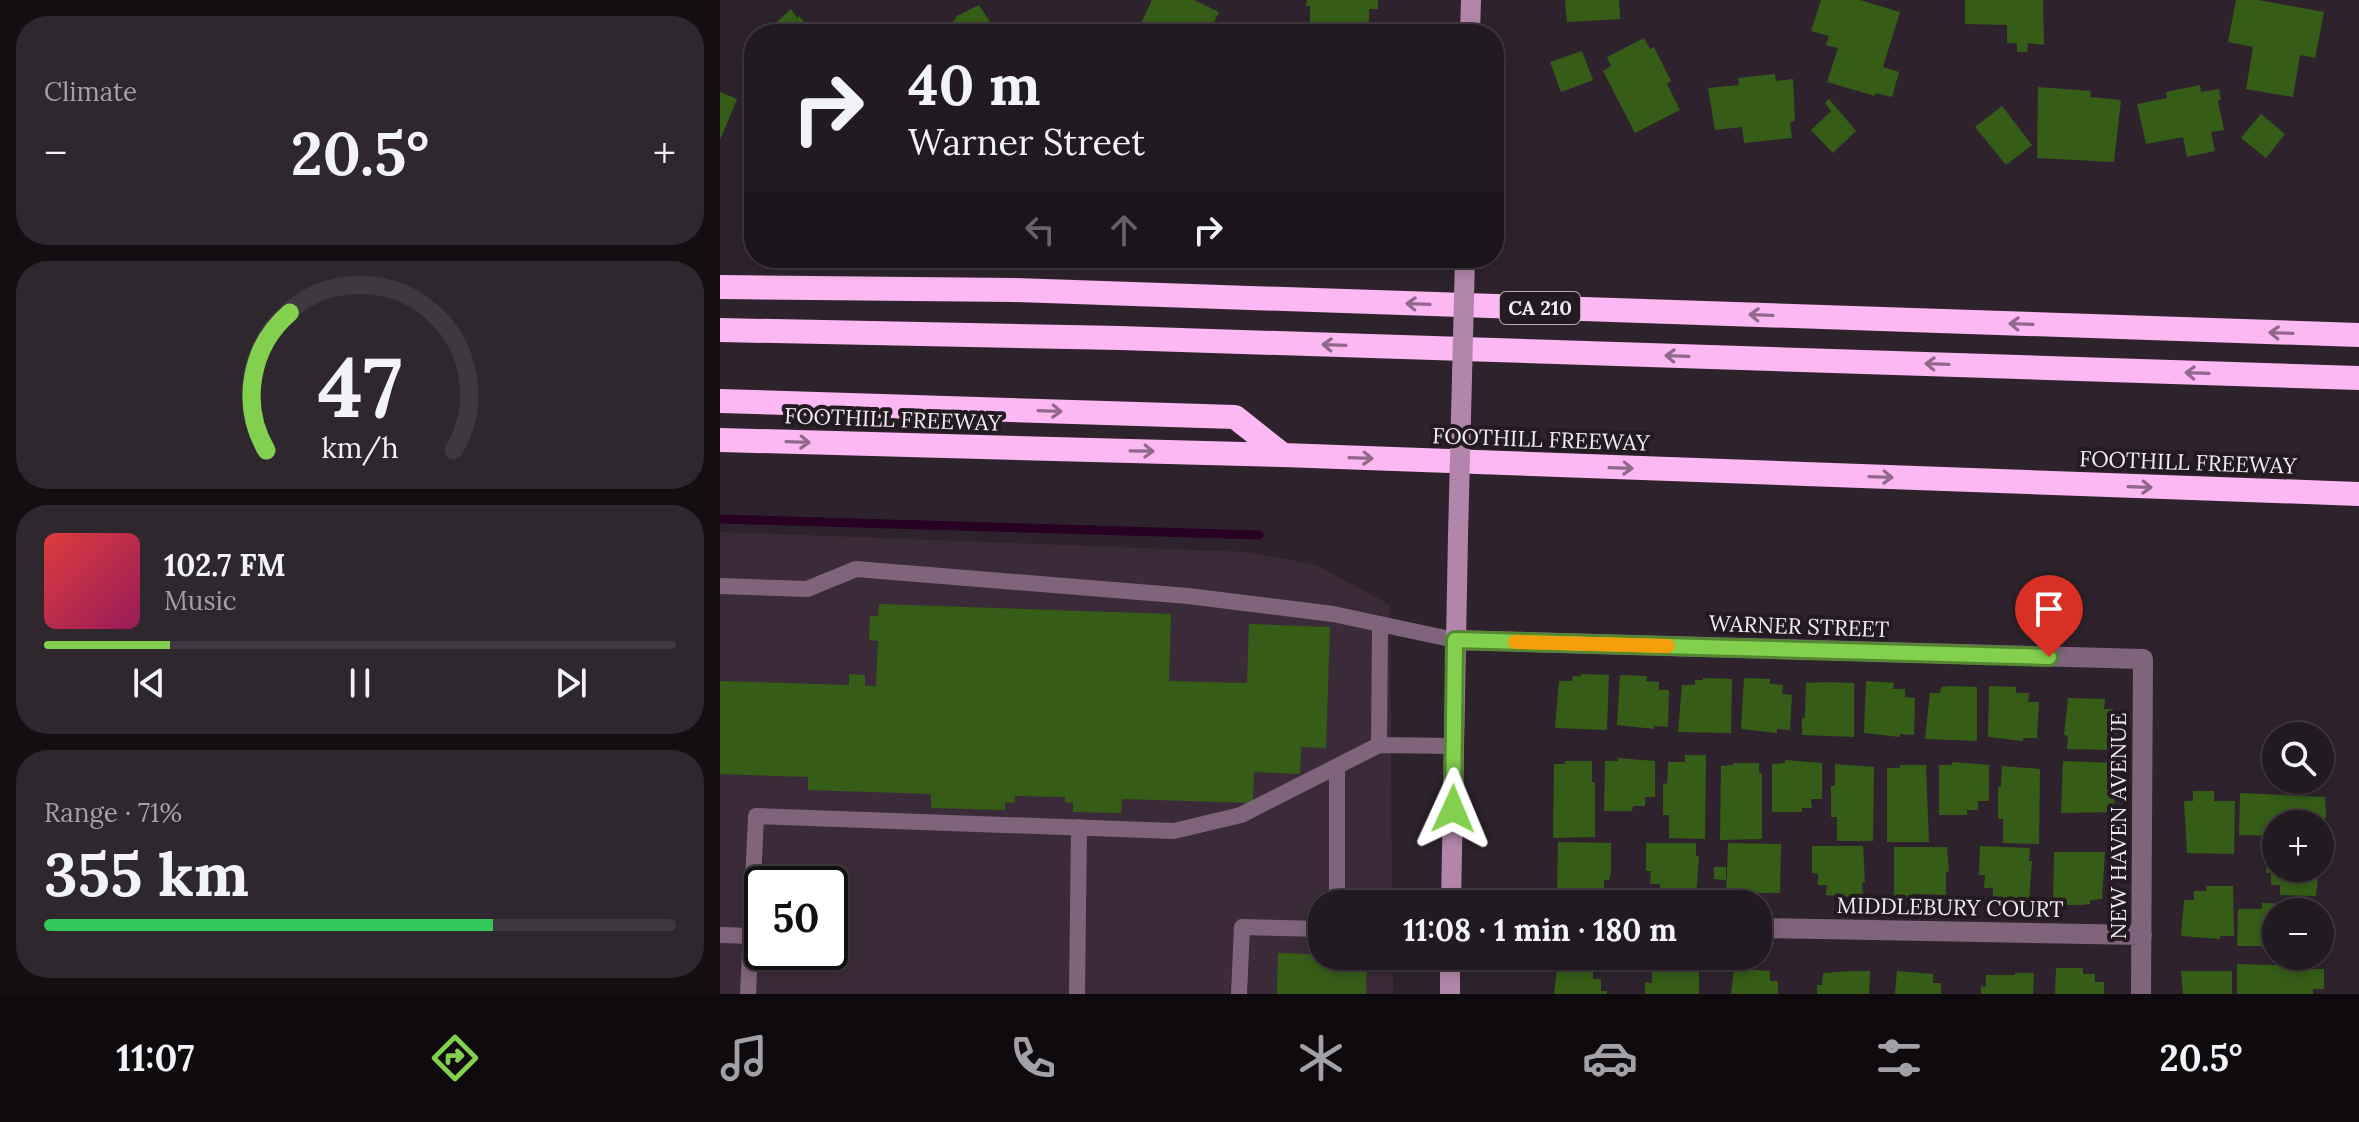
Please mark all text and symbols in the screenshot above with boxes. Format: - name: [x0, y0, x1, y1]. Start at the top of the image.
- text: 40 m: [908, 49, 1041, 120]
- icon: right: [776, 56, 880, 160]
- text: Climate: [44, 75, 137, 108]
- text: 20.5°: [291, 115, 429, 191]
- text: Warner Street: [908, 119, 1145, 165]
- text: −: [44, 125, 67, 181]
- text: +: [653, 125, 676, 181]
- icon: left: [1018, 208, 1062, 252]
- icon: ahead: [1102, 208, 1146, 252]
- icon: right: [1186, 208, 1230, 252]
- road number: CA 210: [1500, 292, 1580, 324]
- one-way arrow: [1405, 296, 1432, 312]
- one-way arrow: [1748, 308, 1775, 323]
- one-way arrow: [2008, 316, 2035, 331]
- one-way arrow: [2268, 325, 2295, 340]
- text: 47: [318, 332, 402, 439]
- one-way arrow: [1321, 337, 1348, 352]
- one-way arrow: [1664, 348, 1691, 363]
- one-way arrow: [1924, 357, 1951, 372]
- one-way arrow: [2184, 366, 2211, 381]
- street label: FOOTHILL FREEWAY: [784, 401, 1003, 437]
- one-way arrow: [1036, 403, 1063, 418]
- street label: FOOTHILL FREEWAY: [1432, 421, 1651, 457]
- text: km/h: [321, 429, 399, 466]
- one-way arrow: [784, 435, 811, 450]
- one-way arrow: [1128, 444, 1155, 459]
- street label: FOOTHILL FREEWAY: [2079, 444, 2298, 480]
- one-way arrow: [1347, 450, 1374, 465]
- one-way arrow: [1607, 460, 1634, 475]
- one-way arrow: [1867, 470, 1894, 485]
- one-way arrow: [2126, 480, 2153, 495]
- text: 102.7 FM: [164, 546, 286, 584]
- pin: [2015, 575, 2083, 657]
- text: Music: [164, 584, 237, 617]
- icon: arrive: [2027, 587, 2071, 631]
- street label: WARNER STREET: [1708, 609, 1890, 643]
- icon: previous: [127, 661, 171, 705]
- icon: pause: [338, 661, 382, 705]
- icon: next: [549, 661, 593, 705]
- street label: NEW HAVEN AVENUE: [2104, 713, 2132, 939]
- map controls: [2262, 722, 2334, 970]
- button: search: [2262, 722, 2334, 794]
- position arrow: [1411, 767, 1495, 851]
- text: Range · 71%: [44, 796, 182, 829]
- button: +: [2262, 810, 2334, 882]
- text: 355 km: [44, 836, 249, 912]
- speed limit sign: 50: [744, 866, 848, 970]
- street label: MIDDLEBURY COURT: [1836, 891, 2064, 923]
- button: −: [2262, 898, 2334, 970]
- text: 11:08 · 1 min · 180 m: [1403, 911, 1677, 949]
- icon: directions: [427, 1030, 483, 1086]
- icon: music: [716, 1030, 772, 1086]
- icon: phone: [1005, 1030, 1061, 1086]
- icon: climate: [1293, 1030, 1349, 1086]
- icon: car: [1582, 1030, 1638, 1086]
- icon: filters: [1871, 1030, 1927, 1086]
- text: 11:07: [116, 1035, 194, 1081]
- text: 20.5°: [2160, 1035, 2243, 1081]

